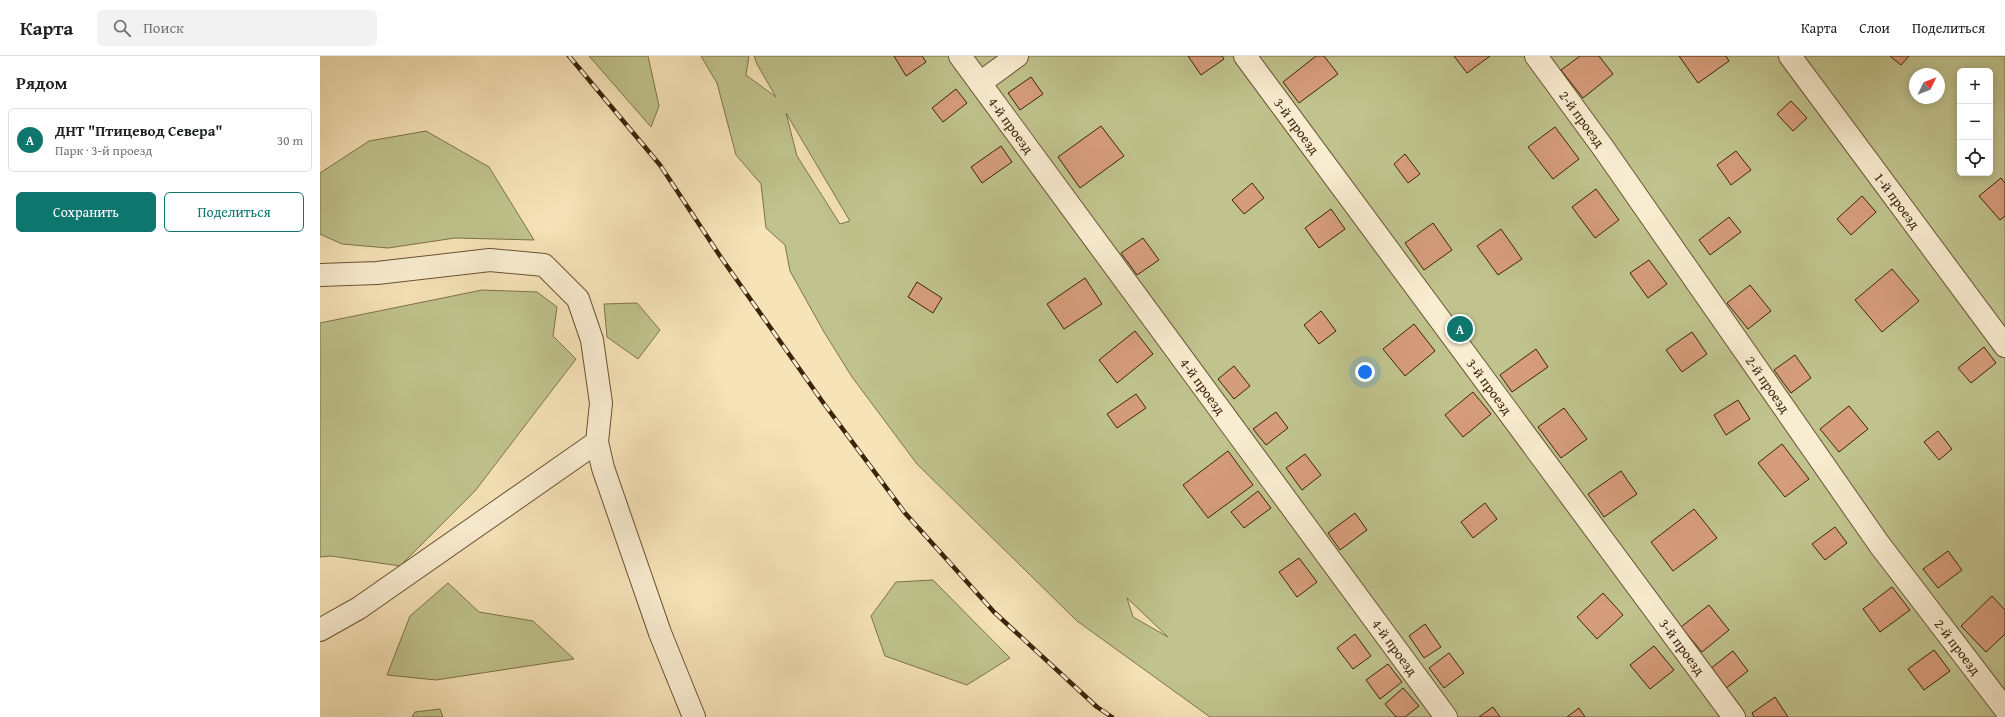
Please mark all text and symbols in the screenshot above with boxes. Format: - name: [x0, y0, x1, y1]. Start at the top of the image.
- search box: [97, 10, 377, 46]
- text: Карта: [20, 14, 73, 42]
- icon: search: [111, 17, 133, 39]
- text: Поиск: [143, 17, 184, 38]
- text: Карта: [1801, 18, 1837, 38]
- text: Слои: [1859, 18, 1890, 38]
- text: Поделиться: [1912, 18, 1985, 38]
- north arrow: [1909, 68, 1945, 104]
- map controls: [1957, 68, 1993, 176]
- button: +: [1957, 68, 1993, 104]
- text: Рядом: [16, 70, 67, 95]
- street label: 2-й проезд: [1555, 86, 1610, 152]
- street label: 4-й проезд: [983, 93, 1039, 158]
- street label: 3-й проезд: [1269, 94, 1325, 159]
- button: −: [1957, 104, 1993, 140]
- text: ДНТ "Птицевод Севера": [55, 120, 223, 141]
- text: A: [26, 131, 34, 150]
- text: 30 m: [277, 131, 303, 150]
- button: locate: [1957, 140, 1993, 176]
- text: Парк · 3-й проезд: [55, 141, 152, 160]
- street label: 1-й проезд: [1870, 168, 1925, 233]
- button: Сохранить: [16, 192, 156, 232]
- button: Поделиться: [164, 192, 304, 232]
- pin: A: [1447, 314, 1473, 344]
- street label: 2-й проезд: [1741, 352, 1795, 417]
- street label: 4-й проезд: [1175, 354, 1231, 419]
- street label: 3-й проезд: [1462, 354, 1517, 419]
- your location: [1355, 362, 1375, 382]
- street label: 3-й проезд: [1655, 614, 1710, 680]
- street label: 4-й проезд: [1367, 615, 1423, 680]
- street label: 2-й проезд: [1930, 615, 1986, 679]

